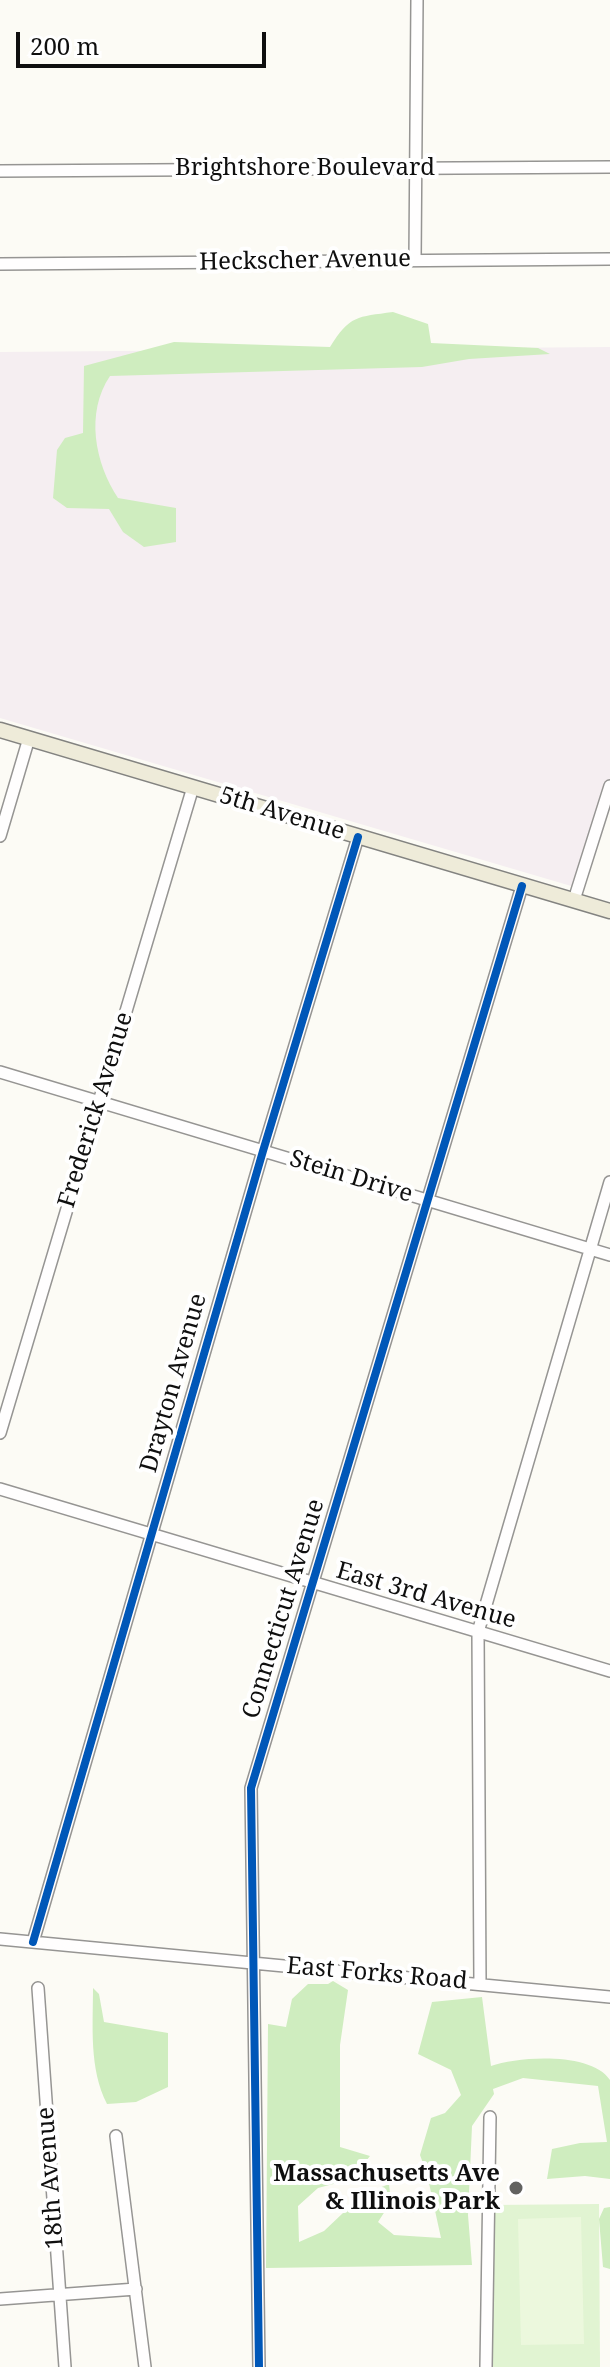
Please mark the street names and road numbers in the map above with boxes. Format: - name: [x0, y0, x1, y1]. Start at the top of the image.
- street label: Brightshore Boulevard: [175, 154, 435, 182]
- street label: Heckscher Avenue: [199, 245, 411, 277]
- street label: 5th Avenue: [216, 781, 348, 847]
- street label: Frederick Avenue: [53, 1009, 139, 1211]
- street label: Stein Drive: [286, 1145, 416, 1209]
- street label: Drayton Avenue: [135, 1290, 213, 1476]
- street label: Connecticut Avenue: [237, 1496, 331, 1722]
- street label: East 3rd Avenue: [333, 1557, 519, 1635]
- street label: East Forks Road: [285, 1952, 469, 1996]
- street label: 18th Avenue: [32, 2106, 70, 2250]

